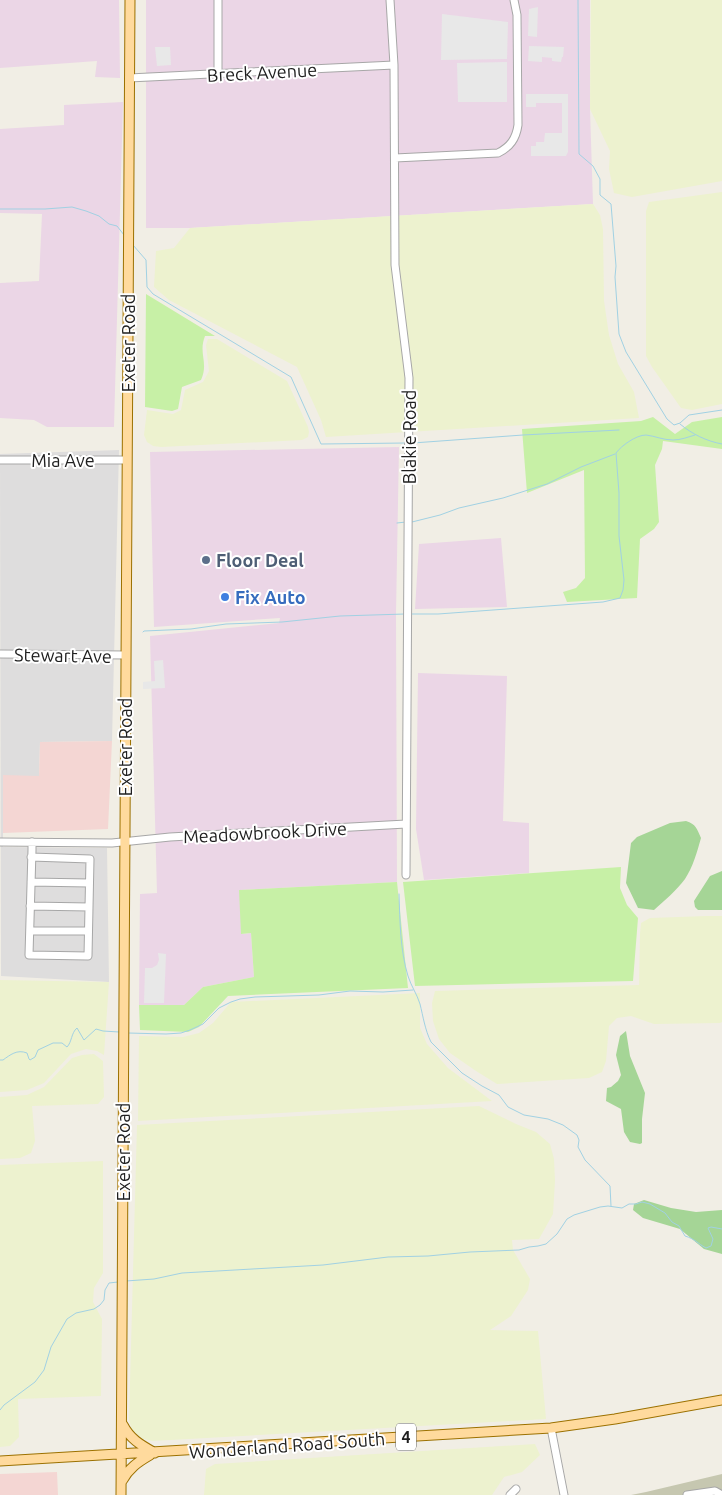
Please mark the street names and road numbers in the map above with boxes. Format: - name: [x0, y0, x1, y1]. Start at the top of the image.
- street label: Breck Avenue: [206, 59, 318, 85]
- street label: Exeter Road: [118, 294, 138, 392]
- street label: Blakie Road: [399, 390, 419, 484]
- street label: Mia Ave: [31, 450, 95, 470]
- street label: Stewart Ave: [14, 644, 112, 666]
- street label: Exeter Road: [115, 698, 135, 796]
- street label: Meadowbrook Drive: [183, 818, 347, 846]
- street label: Exeter Road: [113, 1103, 133, 1201]
- road number: 4: [396, 1424, 416, 1450]
- street label: Wonderland Road South: [188, 1428, 386, 1462]

